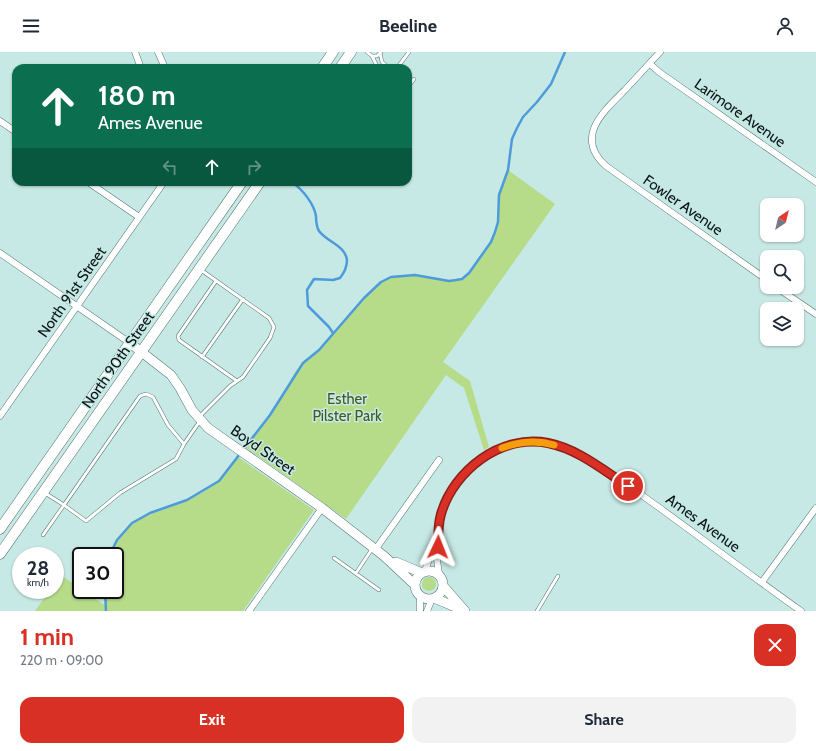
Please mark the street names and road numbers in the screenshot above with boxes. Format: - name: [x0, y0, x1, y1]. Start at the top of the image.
- street label: Larimore Avenue: [691, 75, 789, 151]
- street label: Fowler Avenue: [640, 171, 727, 239]
- street label: North 91st Street: [34, 243, 110, 341]
- street label: North 90th Street: [78, 308, 158, 412]
- street label: Boyd Street: [227, 421, 299, 479]
- street label: Ames Avenue: [662, 490, 744, 556]

